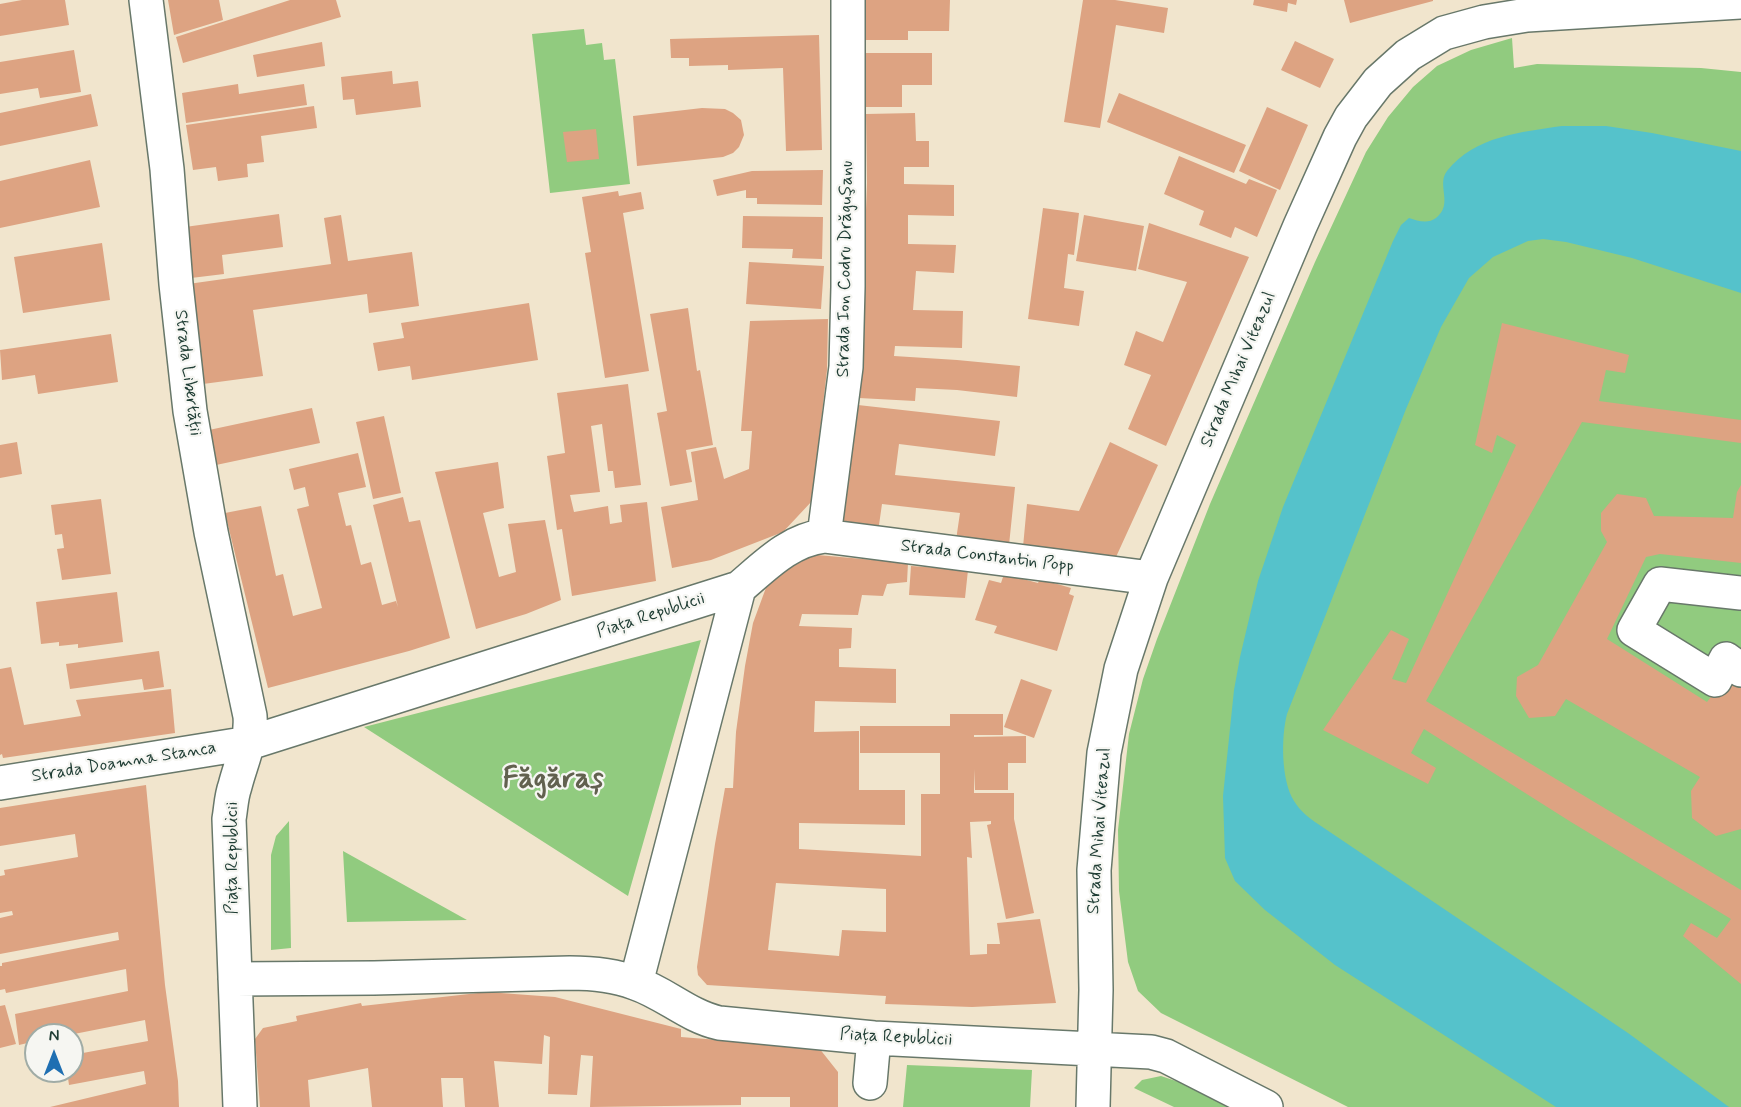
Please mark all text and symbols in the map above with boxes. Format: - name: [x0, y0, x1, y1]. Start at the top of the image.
- street label: Strada Ion Codru Drăguşanu: [833, 160, 859, 378]
- street label: Strada Mihai Viteazul: [1196, 289, 1282, 451]
- street label: Strada Libertății: [169, 309, 205, 437]
- street label: Strada Constantin Popp: [899, 536, 1075, 578]
- street label: Piața Republicii: [594, 588, 708, 644]
- street label: Strada Doamna Stanca: [30, 738, 218, 788]
- street label: Strada Mihai Viteazul: [1083, 747, 1117, 915]
- district label: Făgăraș: [502, 763, 604, 799]
- street label: Piața Republicii: [222, 802, 244, 914]
- north arrow: [24, 1023, 84, 1083]
- street label: Piața Republicii: [839, 1024, 953, 1052]
- text: N: [49, 1026, 59, 1047]

